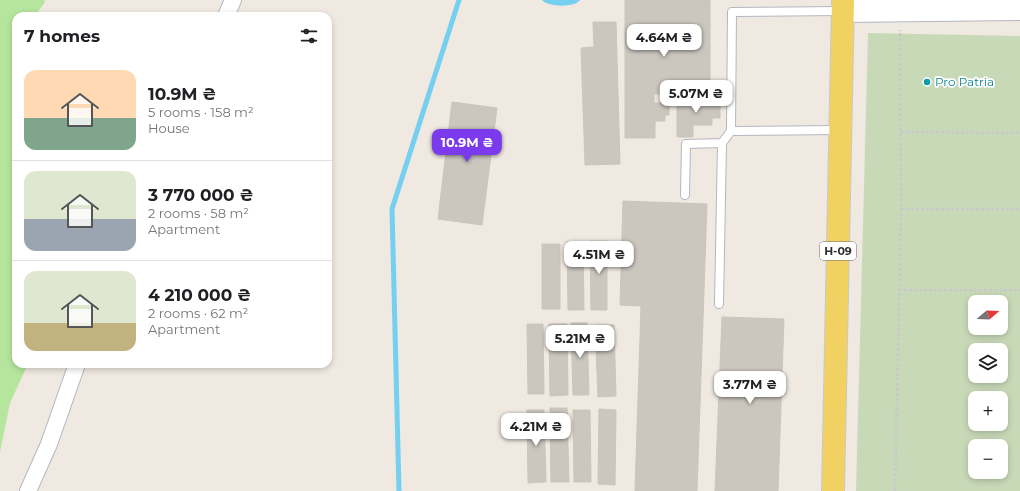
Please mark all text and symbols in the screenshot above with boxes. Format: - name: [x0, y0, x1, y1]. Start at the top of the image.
- pin: 4.64M ₴: [627, 24, 701, 58]
- icon: filters: [298, 25, 320, 47]
- text: 7 homes: [24, 26, 100, 46]
- text: 4.64M ₴: [636, 29, 692, 45]
- place label: Pro Patria: [935, 74, 994, 89]
- marker: Pro Patria: [922, 77, 932, 87]
- pin: 5.07M ₴: [659, 80, 733, 114]
- text: 10.9M ₴: [148, 84, 216, 104]
- text: 5.07M ₴: [669, 85, 723, 101]
- icon: home: [56, 86, 104, 134]
- text: 5 rooms · 158 m²: [148, 104, 253, 120]
- text: House: [148, 120, 190, 136]
- pin: 10.9M ₴: [430, 129, 504, 163]
- text: 10.9M ₴: [441, 134, 493, 150]
- text: 3 770 000 ₴: [148, 185, 253, 205]
- icon: home: [56, 187, 104, 235]
- text: 2 rooms · 58 m²: [148, 205, 249, 221]
- text: Apartment: [148, 221, 220, 237]
- pin: 4.51M ₴: [562, 241, 636, 275]
- road number: Н-09: [820, 242, 856, 260]
- text: 4.51M ₴: [573, 246, 625, 262]
- text: 4 210 000 ₴: [148, 285, 251, 305]
- icon: home: [56, 287, 104, 335]
- north arrow: [968, 295, 1008, 335]
- map controls: [968, 295, 1008, 479]
- text: 2 rooms · 62 m²: [148, 305, 248, 321]
- text: Apartment: [148, 321, 220, 337]
- pin: 5.21M ₴: [543, 325, 617, 359]
- text: 5.21M ₴: [555, 330, 605, 346]
- button: layers: [968, 343, 1008, 383]
- pin: 3.77M ₴: [713, 371, 787, 405]
- text: 3.77M ₴: [723, 376, 777, 392]
- button: +: [968, 391, 1008, 431]
- pin: 4.21M ₴: [499, 413, 573, 447]
- text: 4.21M ₴: [510, 418, 562, 434]
- button: −: [968, 439, 1008, 479]

